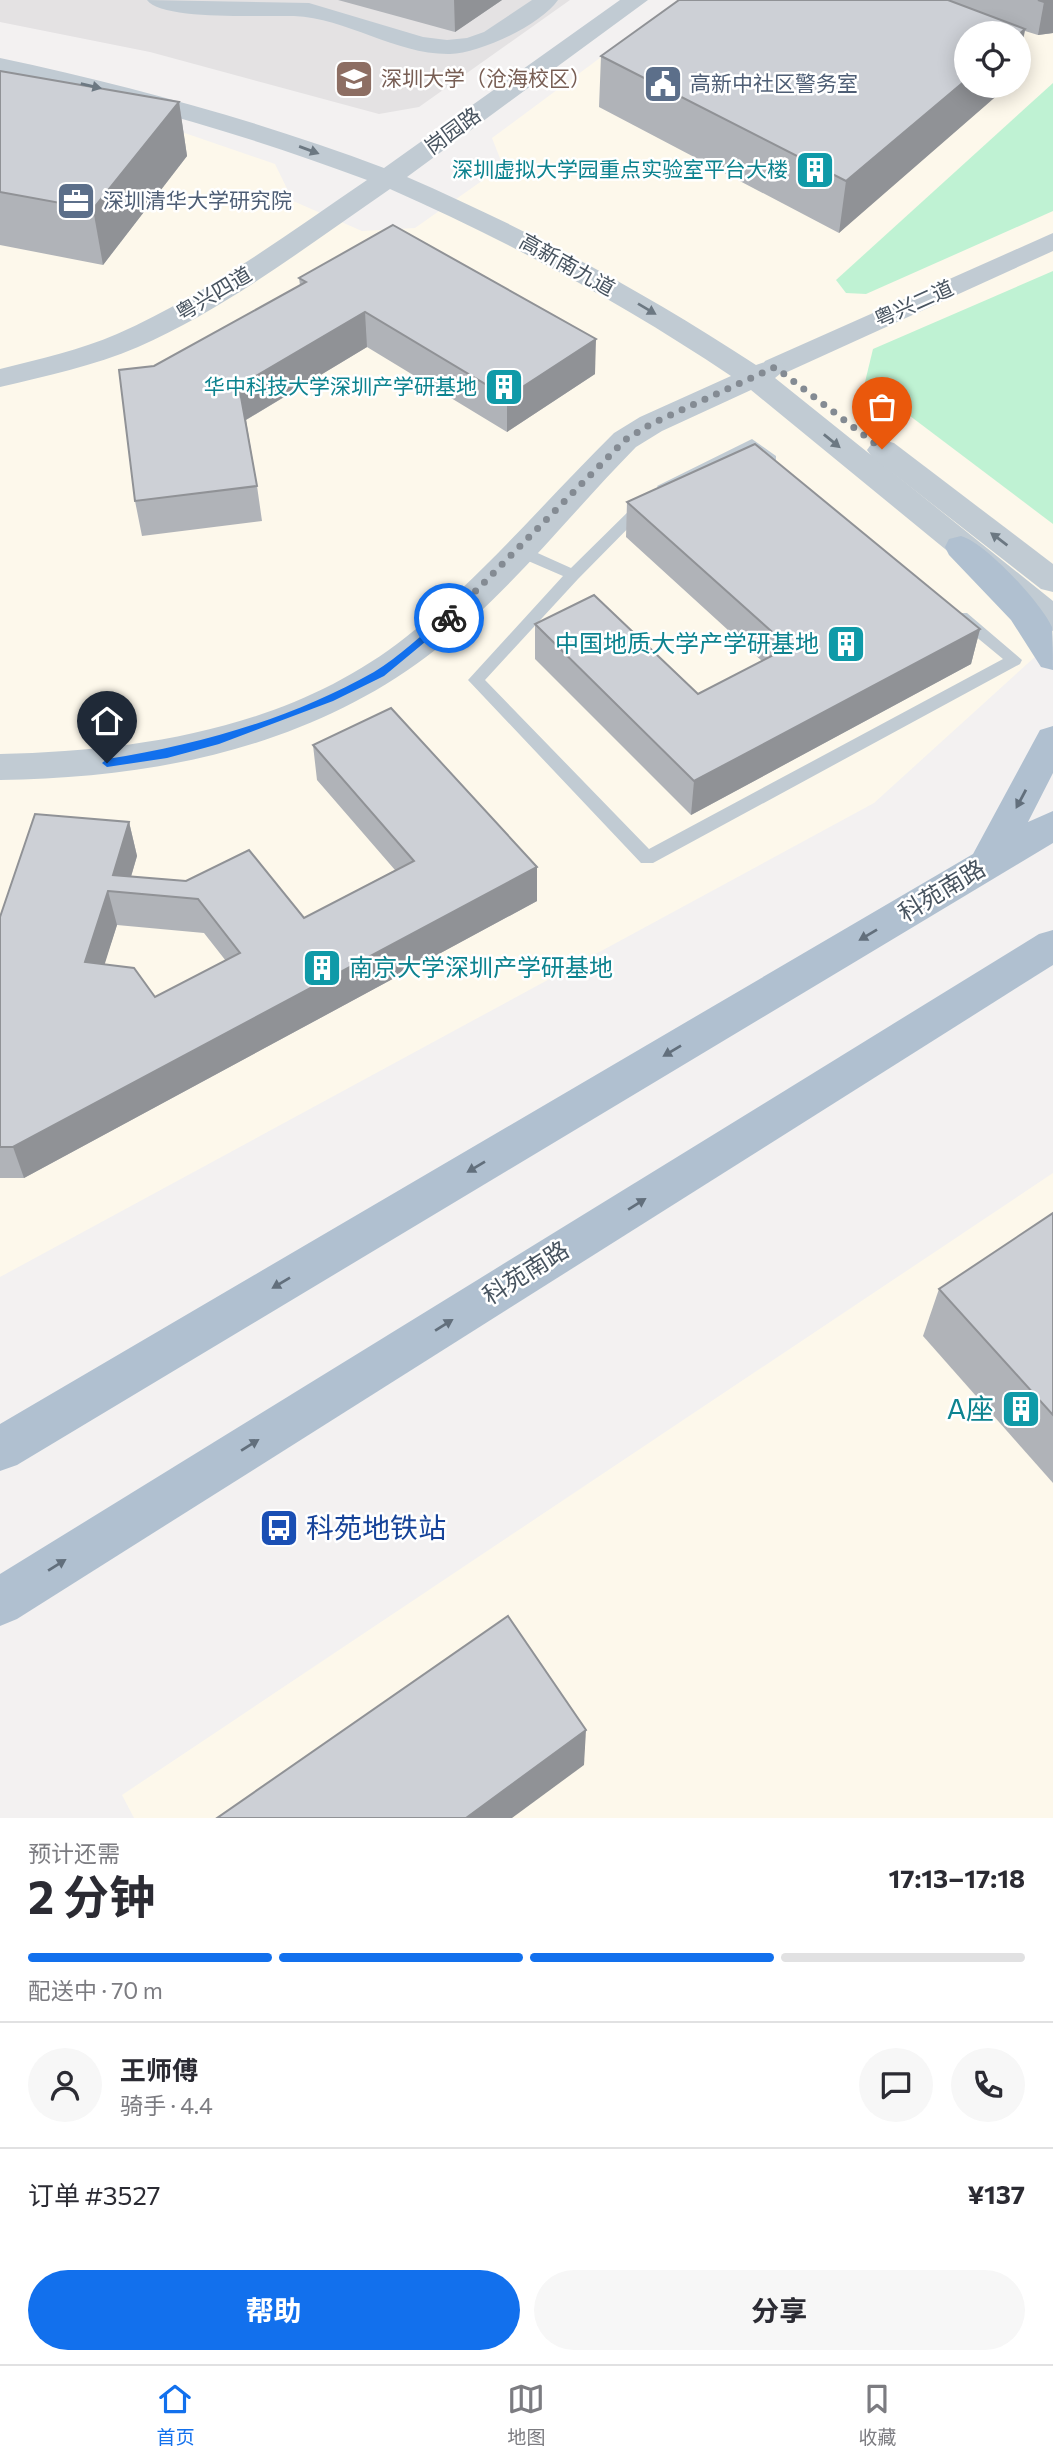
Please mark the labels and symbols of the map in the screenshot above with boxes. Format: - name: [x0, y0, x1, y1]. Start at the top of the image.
- school or university icon: 深圳大学（沧海校区）: [333, 58, 375, 100]
- public building icon: 高新中社区警务室: [642, 63, 684, 105]
- place label: 深圳大学（沧海校区）: [381, 65, 591, 90]
- place label: 高新中社区警务室: [690, 70, 858, 95]
- one-way arrow: [80, 80, 102, 91]
- street label: 岗园路: [419, 101, 485, 158]
- one-way arrow: [298, 145, 319, 156]
- building icon: 深圳虚拟大学园重点实验室平台大楼: [794, 149, 836, 191]
- place label: 深圳虚拟大学园重点实验室平台大楼: [452, 156, 788, 181]
- office icon: 深圳清华大学研究院: [55, 180, 97, 222]
- place label: 深圳清华大学研究院: [103, 187, 292, 212]
- street label: 高新南九道: [516, 227, 620, 300]
- street label: 粤兴四道: [171, 260, 256, 325]
- street label: 粤兴二道: [870, 274, 957, 331]
- one-way arrow: [637, 303, 656, 316]
- building icon: 华中科技大学深圳产学研基地: [483, 366, 525, 408]
- place label: 华中科技大学深圳产学研基地: [204, 373, 477, 398]
- pin: [852, 377, 912, 449]
- one-way arrow: [823, 433, 840, 448]
- one-way arrow: [990, 533, 1008, 547]
- courier: [414, 583, 484, 653]
- building icon: 中国地质大学产学研基地: [825, 623, 867, 665]
- place label: 中国地质大学产学研基地: [555, 628, 819, 657]
- pin: [77, 691, 137, 763]
- one-way arrow: [1015, 790, 1027, 809]
- street label: 科苑南路: [893, 853, 990, 927]
- one-way arrow: [858, 929, 877, 941]
- building icon: 南京大学深圳产学研基地: [301, 947, 343, 989]
- place label: 南京大学深圳产学研基地: [349, 952, 613, 981]
- one-way arrow: [663, 1045, 682, 1057]
- one-way arrow: [467, 1161, 486, 1173]
- one-way arrow: [627, 1198, 646, 1211]
- street label: 科苑南路: [477, 1234, 574, 1309]
- one-way arrow: [271, 1276, 290, 1289]
- one-way arrow: [434, 1318, 453, 1331]
- building icon: A座: [1000, 1388, 1042, 1430]
- place label: A座: [947, 1391, 994, 1425]
- one-way arrow: [241, 1438, 260, 1451]
- bus stop icon: 科苑地铁站: [258, 1507, 300, 1549]
- place label: 科苑地铁站: [306, 1510, 446, 1544]
- one-way arrow: [48, 1558, 67, 1571]

